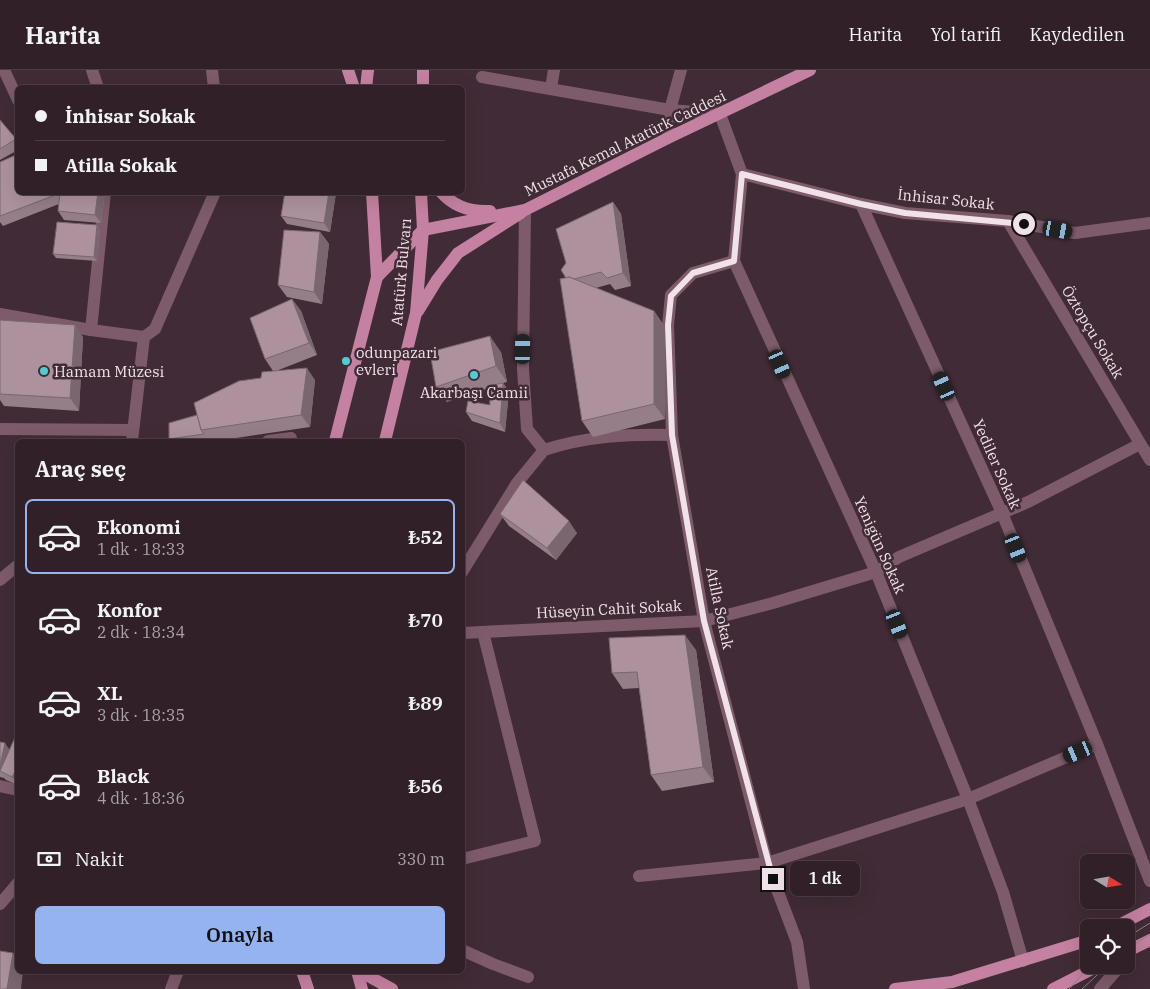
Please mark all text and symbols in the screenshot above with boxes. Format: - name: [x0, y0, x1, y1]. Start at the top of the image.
- text: Harita: [25, 19, 101, 51]
- text: Harita: [849, 23, 902, 46]
- text: Yol tarifi: [930, 23, 1001, 46]
- text: Kaydedilen: [1029, 23, 1125, 46]
- street label: Mustafa Kemal Atatürk Caddesi: [521, 86, 729, 200]
- text: İnhisar Sokak: [65, 104, 195, 128]
- text: Atilla Sokak: [65, 153, 177, 177]
- street label: İnhisar Sokak: [897, 184, 996, 214]
- route start: [1013, 213, 1035, 235]
- street label: Atatürk Bulvarı: [387, 217, 415, 327]
- car: [1041, 220, 1074, 240]
- street label: Öztopçu Sokak: [1058, 282, 1128, 382]
- car: [515, 334, 530, 364]
- place label: odunpazari evleri: [356, 343, 438, 379]
- car: [767, 347, 792, 381]
- marker: odunpazari evleri: [340, 355, 352, 367]
- place label: Hamam Müzesi: [54, 362, 164, 381]
- marker: Hamam Müzesi: [38, 365, 50, 377]
- marker: Akarbaşı Camii: [468, 369, 480, 381]
- car: [931, 369, 956, 403]
- place label: Akarbaşı Camii: [420, 383, 528, 402]
- street label: Yediler Sokak: [969, 416, 1025, 512]
- text: Araç seç: [35, 454, 126, 483]
- street label: Yenigün Sokak: [850, 493, 910, 597]
- icon: car: [37, 514, 82, 559]
- text: Ekonomi: [97, 515, 181, 539]
- text: ₺52: [408, 525, 443, 549]
- car: [1003, 531, 1028, 565]
- text: 1 dk · 18:33: [97, 539, 185, 559]
- street label: Atilla Sokak: [702, 565, 738, 651]
- street label: Hüseyin Cahit Sokak: [536, 596, 683, 622]
- icon: car: [37, 597, 82, 642]
- text: Konfor: [97, 598, 162, 622]
- car: [884, 607, 909, 641]
- text: ₺70: [408, 608, 443, 632]
- text: 2 dk · 18:34: [97, 622, 185, 642]
- icon: car: [37, 680, 82, 725]
- text: XL: [97, 681, 123, 705]
- text: ₺89: [408, 691, 443, 715]
- text: 3 dk · 18:35: [97, 705, 185, 725]
- car: [1061, 739, 1094, 765]
- icon: car: [37, 763, 82, 808]
- text: Black: [97, 764, 149, 788]
- text: ₺56: [408, 774, 443, 798]
- text: 4 dk · 18:36: [97, 788, 185, 808]
- icon: cash: [35, 845, 63, 873]
- text: Nakit: [75, 847, 124, 871]
- text: 330 m: [397, 849, 445, 869]
- north arrow: [1080, 854, 1135, 909]
- map controls: [1080, 854, 1135, 974]
- callout: 1 dk: [790, 862, 860, 896]
- route end: [762, 868, 784, 890]
- text: 1 dk: [808, 868, 842, 888]
- button: Onayla: [35, 906, 445, 964]
- button: locate: [1080, 919, 1135, 974]

